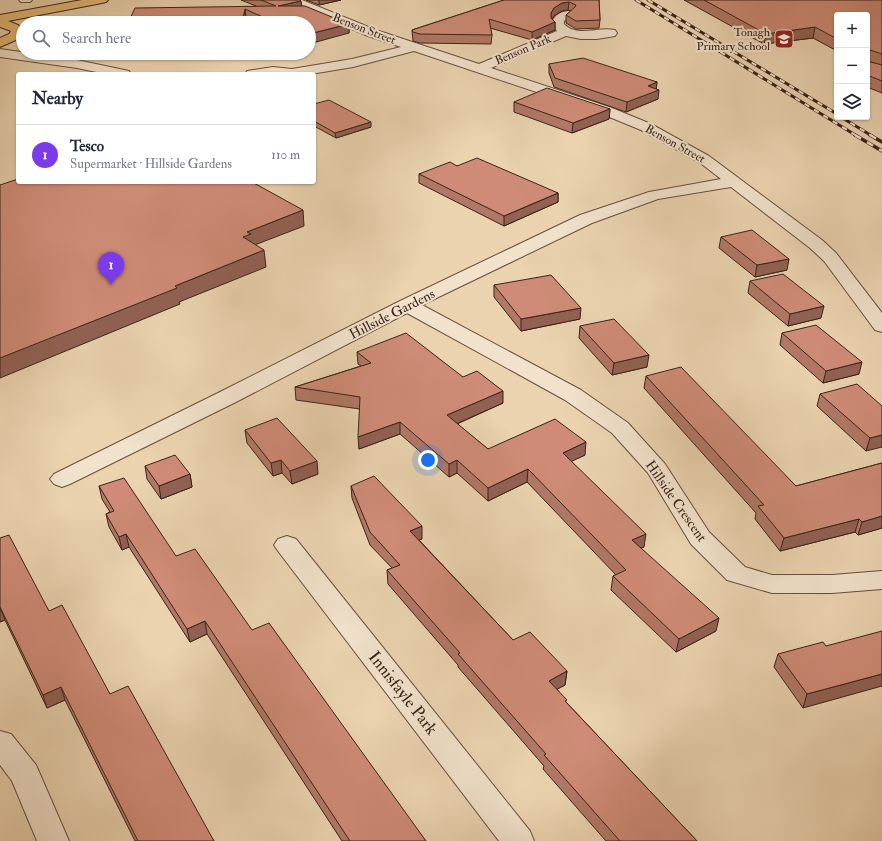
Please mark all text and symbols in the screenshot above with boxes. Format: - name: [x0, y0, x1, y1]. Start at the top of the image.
- street label: Benson Street: [330, 10, 398, 48]
- map controls: [834, 12, 870, 120]
- button: +: [834, 12, 870, 48]
- search box: [16, 16, 316, 60]
- place label: Tonagh Primary School: [697, 25, 771, 54]
- icon: search: [30, 27, 52, 49]
- school or university icon: Tonagh Primary School: [773, 28, 795, 50]
- text: Search here: [62, 29, 131, 48]
- street label: Benson Park: [493, 31, 554, 69]
- button: −: [834, 48, 870, 84]
- button: layers: [834, 84, 870, 120]
- text: Nearby: [32, 88, 83, 109]
- street label: Benson Street: [642, 121, 708, 167]
- text: Tesco: [70, 137, 104, 156]
- text: 1: [43, 147, 47, 163]
- text: 110 m: [271, 147, 300, 163]
- text: Supermarket · Hillside Gardens: [70, 156, 232, 172]
- pin: 1: [98, 252, 124, 285]
- street label: Hillside Gardens: [346, 285, 438, 343]
- your location: [418, 450, 438, 470]
- street label: Hillside Crescent: [642, 457, 711, 545]
- street label: Innisfayle Park: [363, 647, 442, 740]

